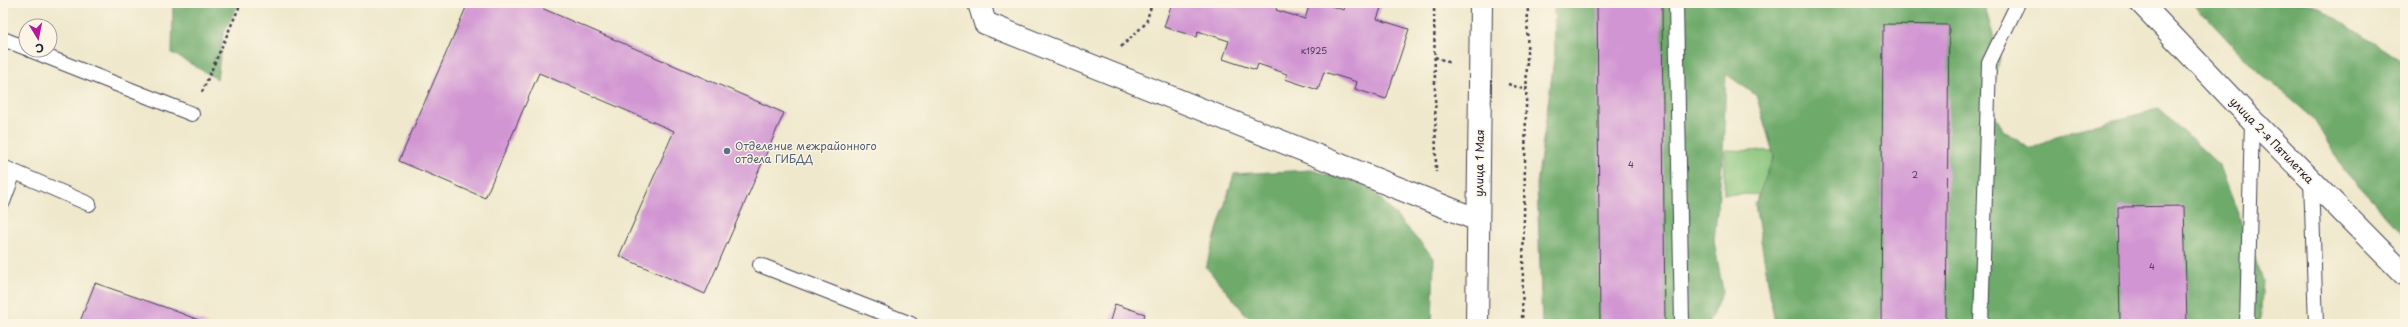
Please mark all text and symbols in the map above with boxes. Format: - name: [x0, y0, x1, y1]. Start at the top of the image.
- north arrow: [18, 18, 58, 58]
- text: С: [34, 39, 45, 57]
- house number: к1925: [1301, 43, 1327, 57]
- street label: улица 2-я Пятилетка: [2226, 93, 2318, 187]
- street label: улица 1 Мая: [1470, 129, 1488, 197]
- place label: Отделение межрайонного отдела ГИБДД: [735, 137, 877, 167]
- marker: Отделение межрайонного отдела ГИБДД: [722, 146, 732, 156]
- house number: 4: [1628, 157, 1634, 171]
- house number: 2: [1912, 167, 1918, 181]
- house number: 4: [2149, 259, 2155, 273]

